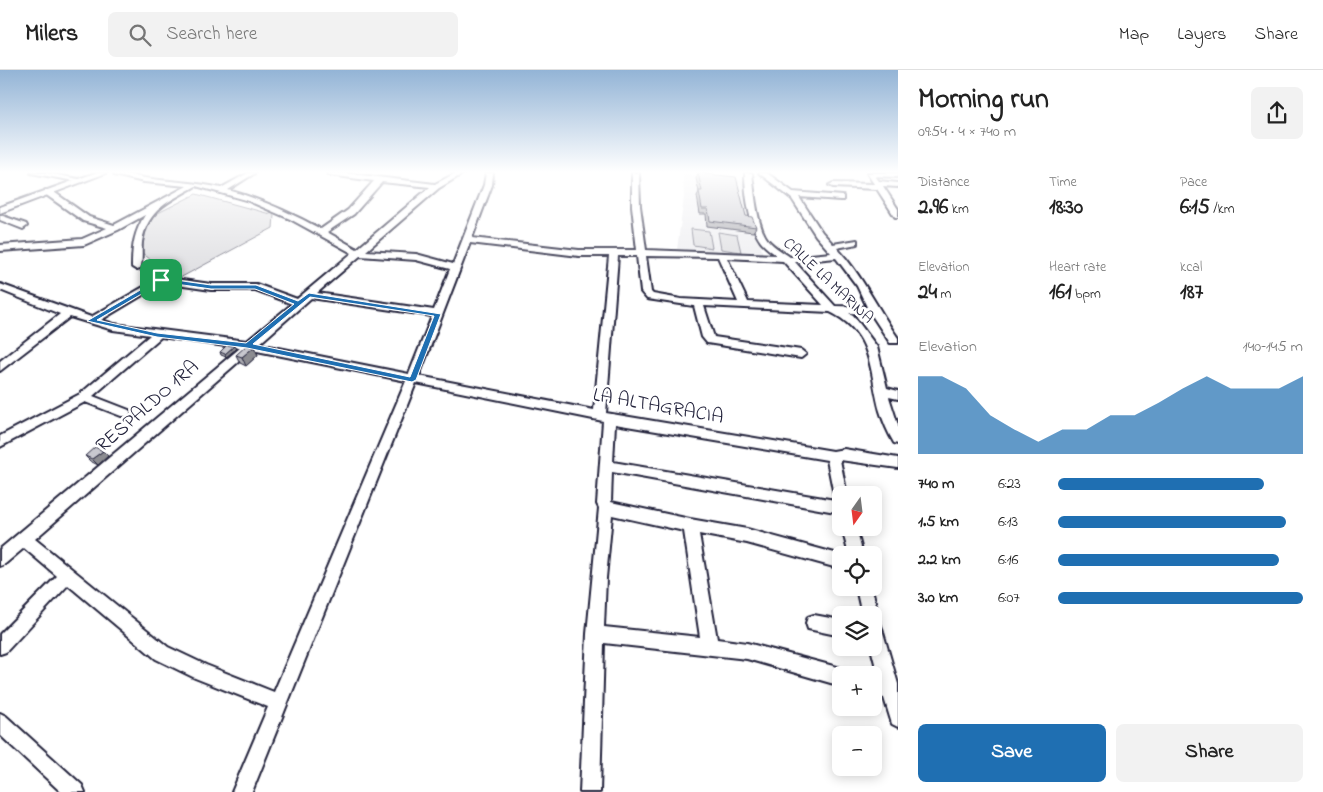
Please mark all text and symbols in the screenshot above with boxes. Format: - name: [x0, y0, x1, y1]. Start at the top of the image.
- search box: [108, 12, 458, 57]
- text: Milers: [25, 17, 78, 52]
- icon: search: [126, 21, 154, 49]
- text: Search here: [166, 21, 257, 48]
- text: Map: [1119, 22, 1149, 48]
- text: Layers: [1177, 22, 1227, 48]
- text: Share: [1255, 22, 1298, 48]
- text: Morning run: [918, 80, 1049, 121]
- button: share: [1251, 87, 1303, 139]
- text: 09:54 · 4 × 740 m: [918, 120, 1016, 144]
- text: Distance: [918, 172, 970, 193]
- text: Time: [1049, 172, 1077, 193]
- text: Pace: [1180, 172, 1207, 193]
- text: 2.96: [918, 193, 948, 223]
- text: 18:30: [1049, 193, 1083, 223]
- text: 6:15: [1180, 193, 1210, 223]
- text: km: [948, 199, 969, 220]
- text: /km: [1210, 199, 1235, 220]
- street label: CALLE LA MARINA: [777, 232, 879, 330]
- text: Elevation: [918, 257, 969, 278]
- text: Heart rate: [1049, 257, 1106, 278]
- text: kcal: [1180, 257, 1202, 278]
- pin: [140, 259, 182, 301]
- icon: arrive: [147, 266, 175, 294]
- text: 24: [918, 278, 937, 308]
- text: 161: [1049, 278, 1072, 308]
- text: 187: [1180, 278, 1203, 308]
- text: m: [937, 284, 951, 305]
- text: bpm: [1072, 284, 1101, 305]
- text: Elevation: [918, 335, 977, 359]
- text: 140–145 m: [1243, 335, 1303, 359]
- street label: RESPALDO 1RA: [90, 354, 206, 460]
- street label: LA ALTAGRACIA: [590, 381, 726, 433]
- text: 740 m: [918, 472, 955, 496]
- text: 6:23: [998, 472, 1021, 496]
- north arrow: [832, 486, 882, 536]
- map controls: [832, 486, 882, 776]
- text: 1.5 km: [918, 510, 959, 534]
- text: 6:13: [998, 510, 1018, 534]
- button: locate: [832, 546, 882, 596]
- text: 2.2 km: [918, 548, 961, 572]
- text: 6:16: [998, 548, 1019, 572]
- text: 3.0 km: [918, 586, 958, 610]
- text: 6:07: [998, 586, 1020, 610]
- button: layers: [832, 606, 882, 656]
- button: +: [832, 666, 882, 716]
- button: Save: [918, 724, 1106, 782]
- button: Share: [1116, 724, 1303, 782]
- button: −: [832, 726, 882, 776]

